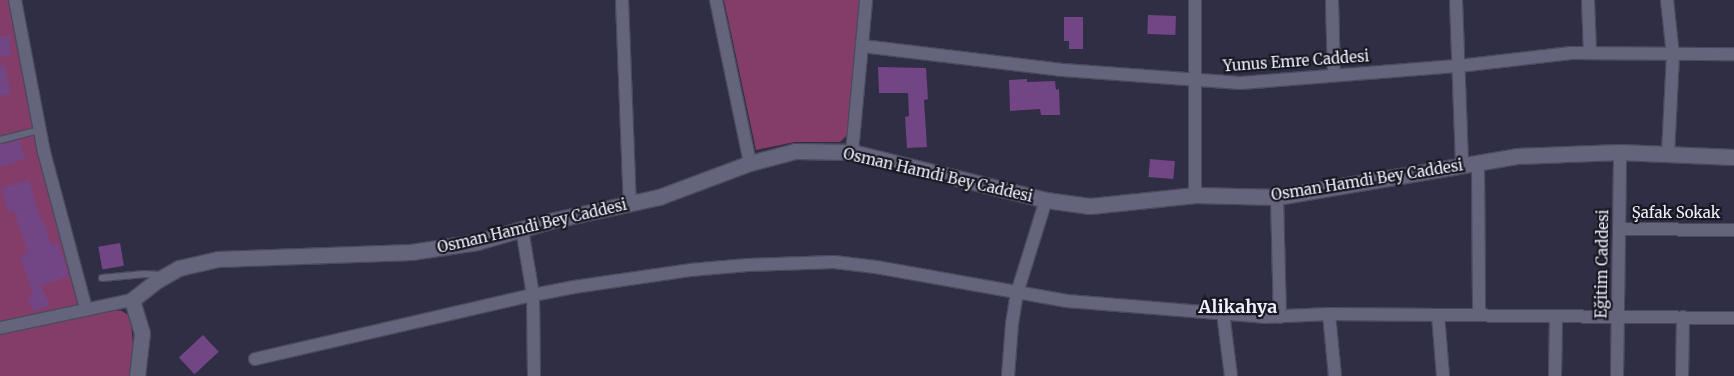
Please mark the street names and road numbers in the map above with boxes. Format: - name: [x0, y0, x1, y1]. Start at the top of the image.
- street label: Yunus Emre Caddesi: [1222, 47, 1370, 75]
- street label: Osman Hamdi Bey Caddesi: [842, 144, 1034, 206]
- street label: Osman Hamdi Bey Caddesi: [1270, 156, 1464, 204]
- street label: Osman Hamdi Bey Caddesi: [436, 195, 628, 257]
- street label: Şafak Sokak: [1632, 204, 1720, 222]
- street label: Eğitim Caddesi: [1592, 209, 1612, 319]

